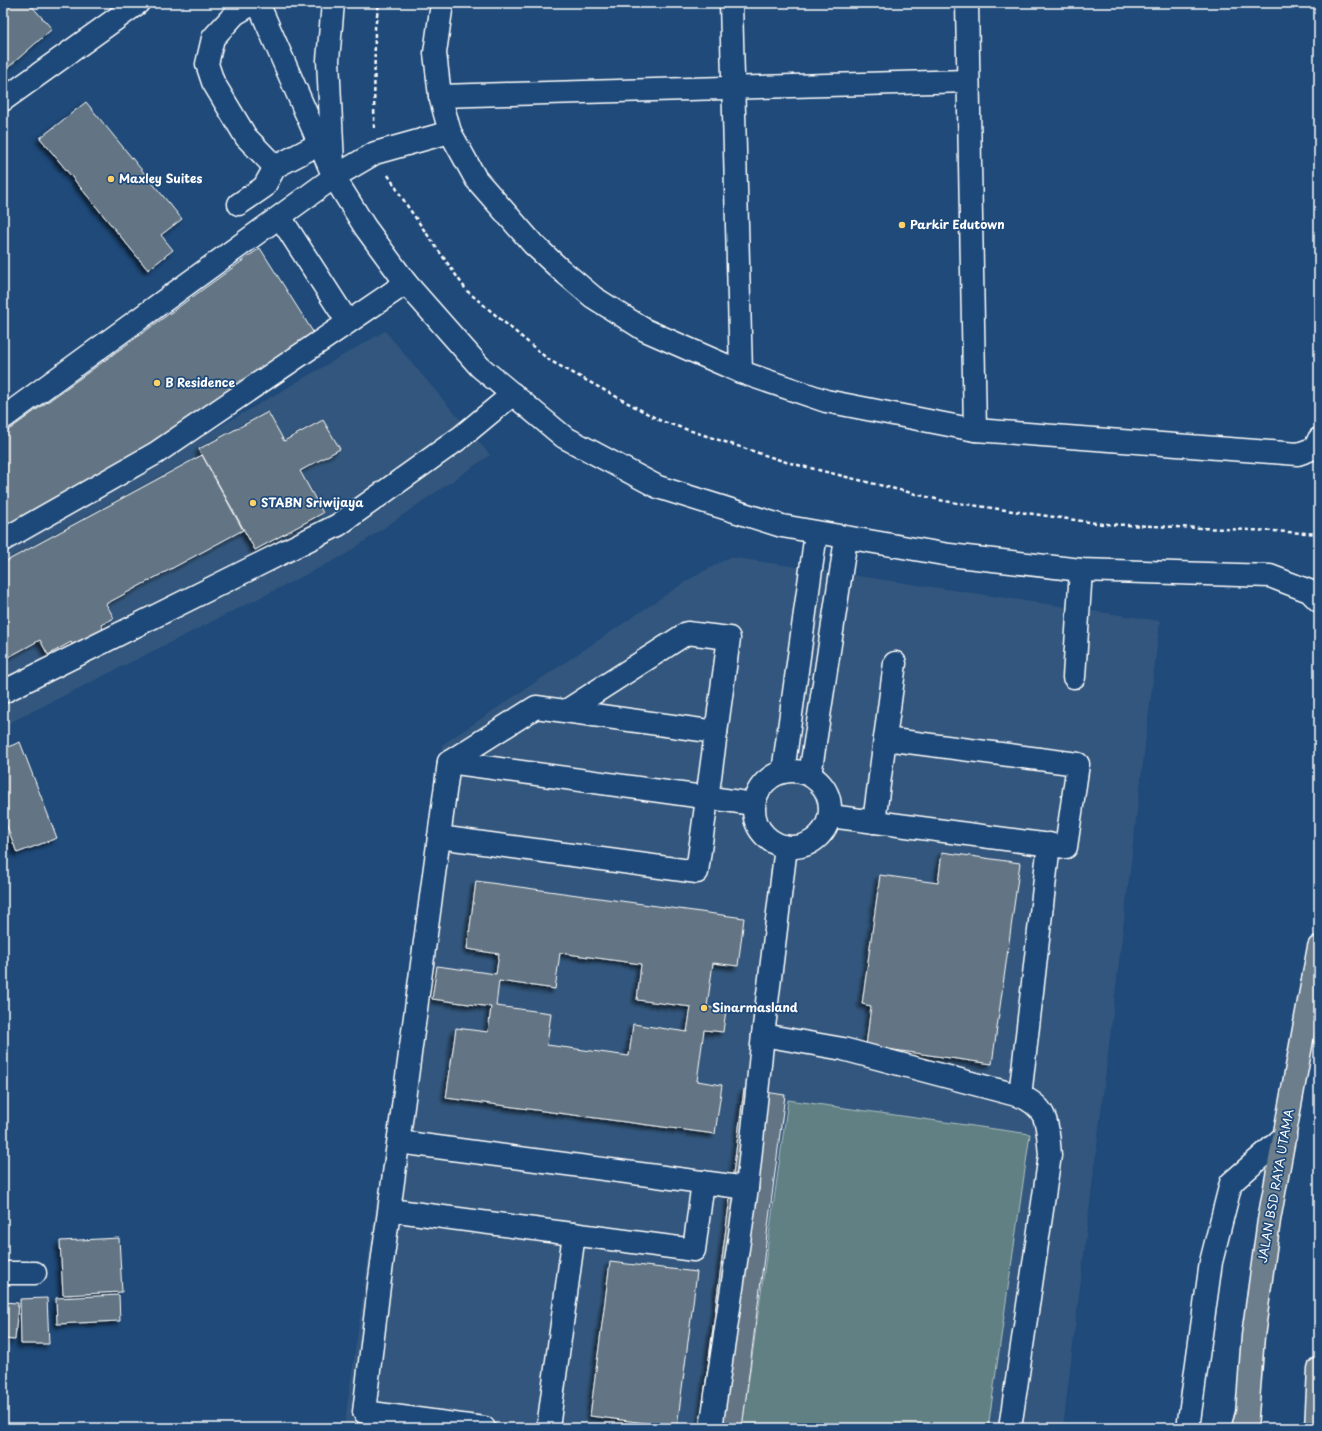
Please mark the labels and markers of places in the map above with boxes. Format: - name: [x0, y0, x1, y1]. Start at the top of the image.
- place label: Maxley Suites: [119, 169, 203, 187]
- marker: Maxley Suites: [106, 174, 116, 184]
- place label: Parkir Edutown: [910, 215, 1005, 233]
- marker: Parkir Edutown: [897, 220, 907, 230]
- place label: B Residence: [165, 373, 235, 391]
- marker: B Residence: [152, 378, 162, 388]
- place label: STABN Sriwijaya: [261, 493, 364, 511]
- marker: STABN Sriwijaya: [248, 498, 258, 508]
- place label: Sinarmasland: [712, 998, 798, 1016]
- marker: Sinarmasland: [699, 1003, 709, 1013]

